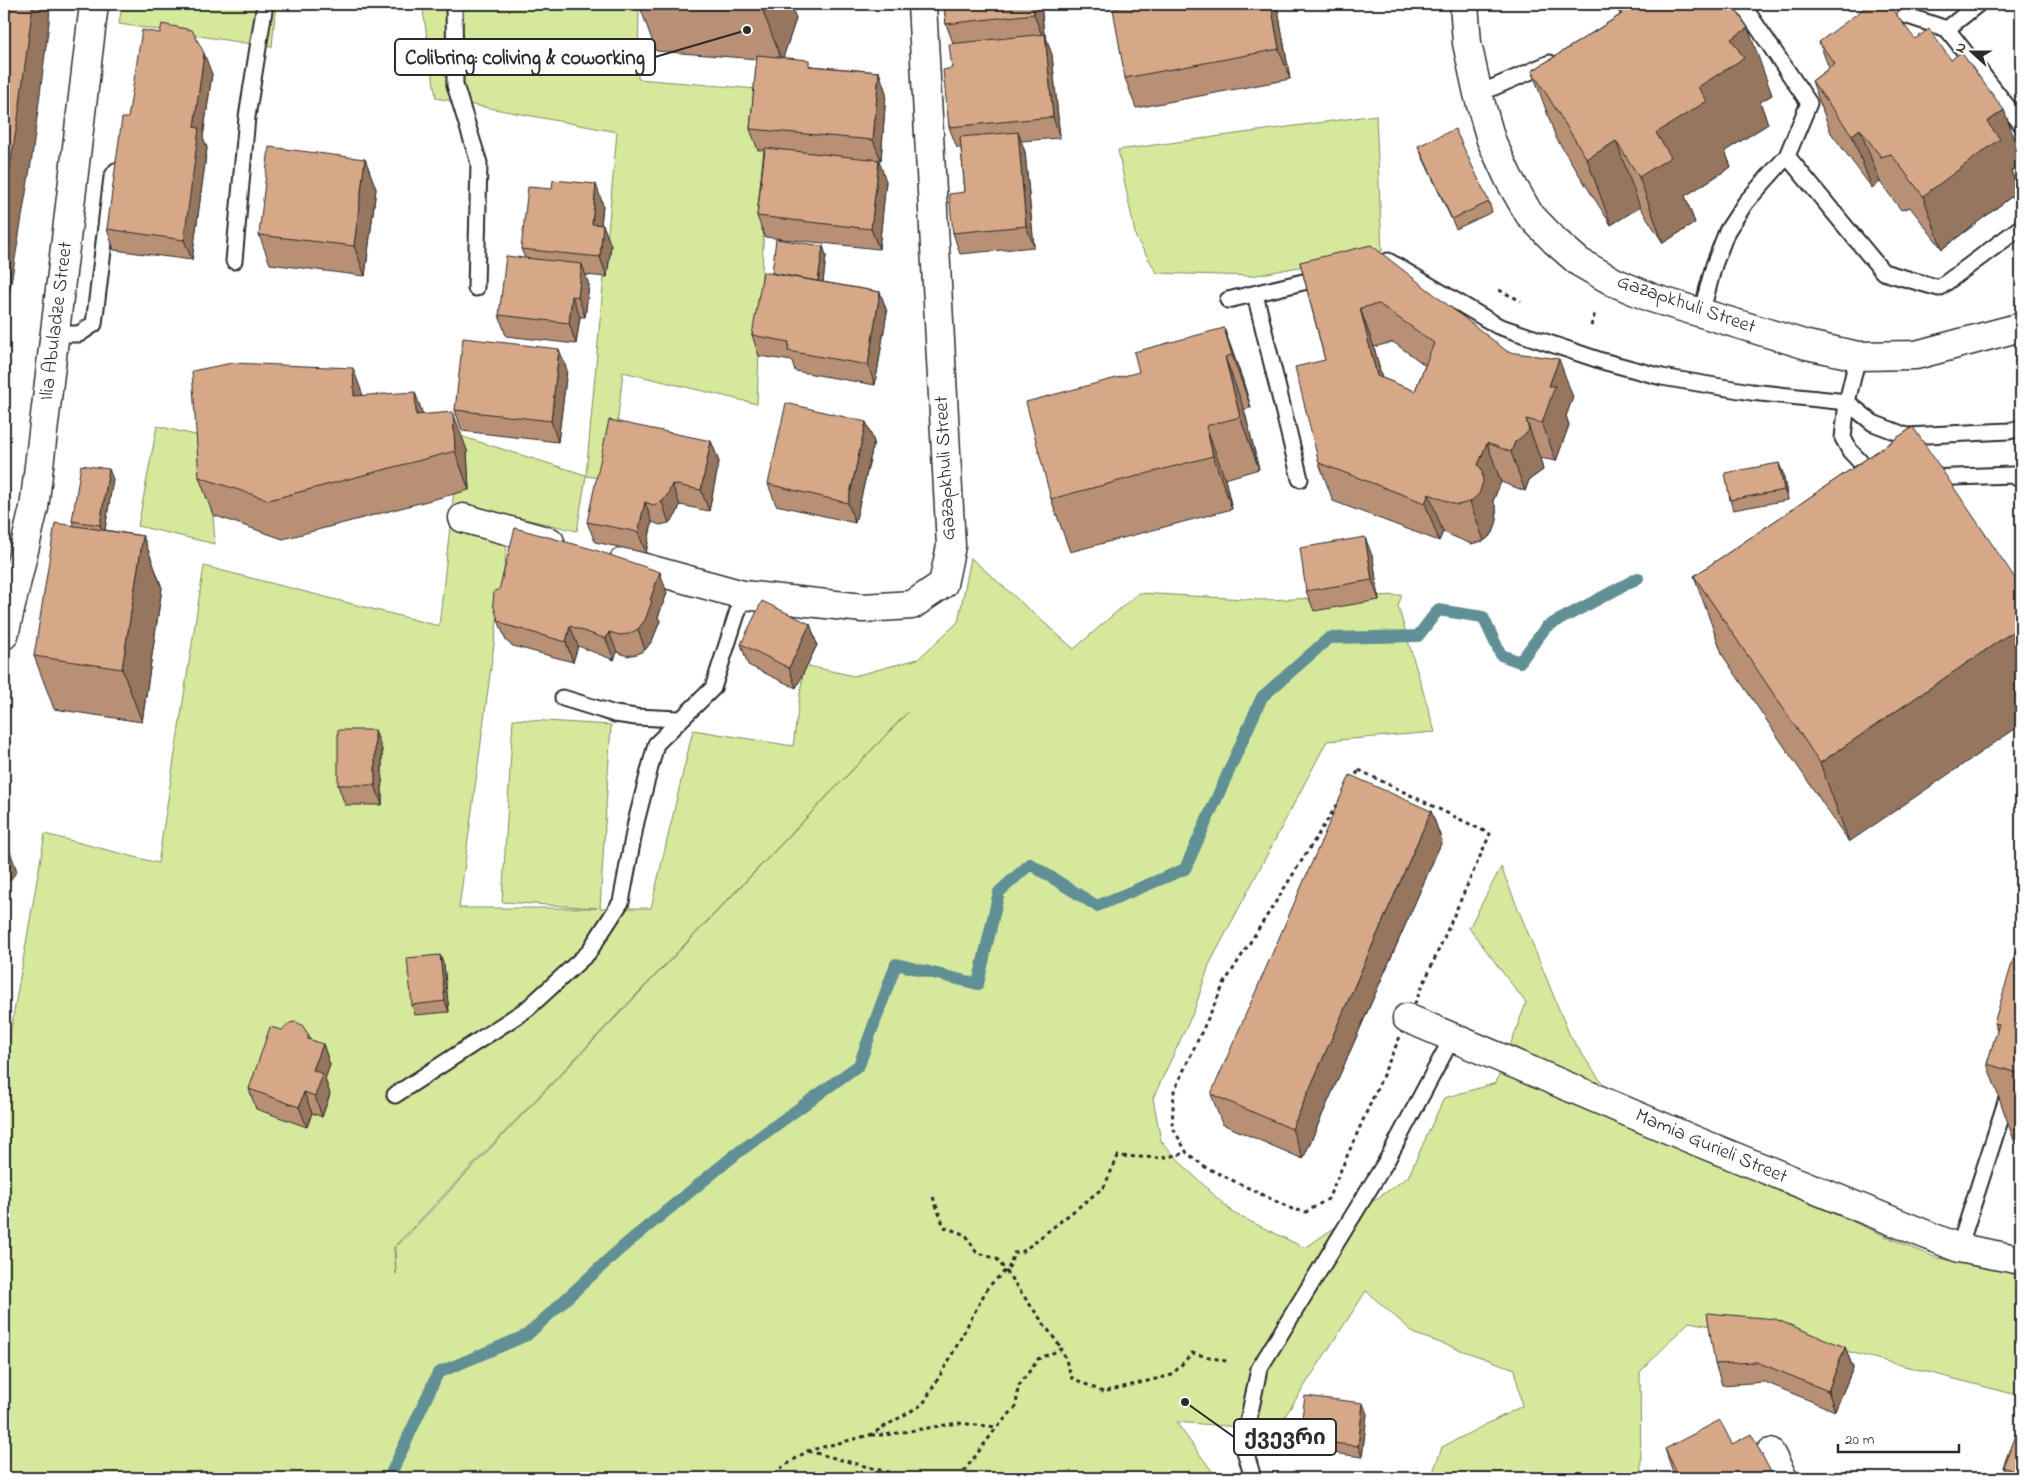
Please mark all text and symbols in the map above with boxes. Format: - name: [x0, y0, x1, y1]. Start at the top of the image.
- north arrow: [1948, 28, 1998, 78]
- callout: Colibring: coliving & coworking: [395, 39, 655, 75]
- text: N: [1950, 40, 1973, 56]
- text: Colibring: coliving & coworking: [405, 44, 645, 76]
- street label: Ilia Abuladze Street: [33, 240, 81, 402]
- street label: Gazapkhuli Street: [1613, 268, 1759, 342]
- street label: Gazapkhuli Street: [928, 395, 964, 541]
- street label: Mamia Gurieli Street: [1630, 1102, 1792, 1192]
- callout: ქვევრი: [1234, 1419, 1336, 1455]
- scale bar: [1838, 1422, 1959, 1454]
- text: ქვევრი: [1244, 1424, 1326, 1454]
- text: 20 m: [1845, 1429, 1875, 1451]

